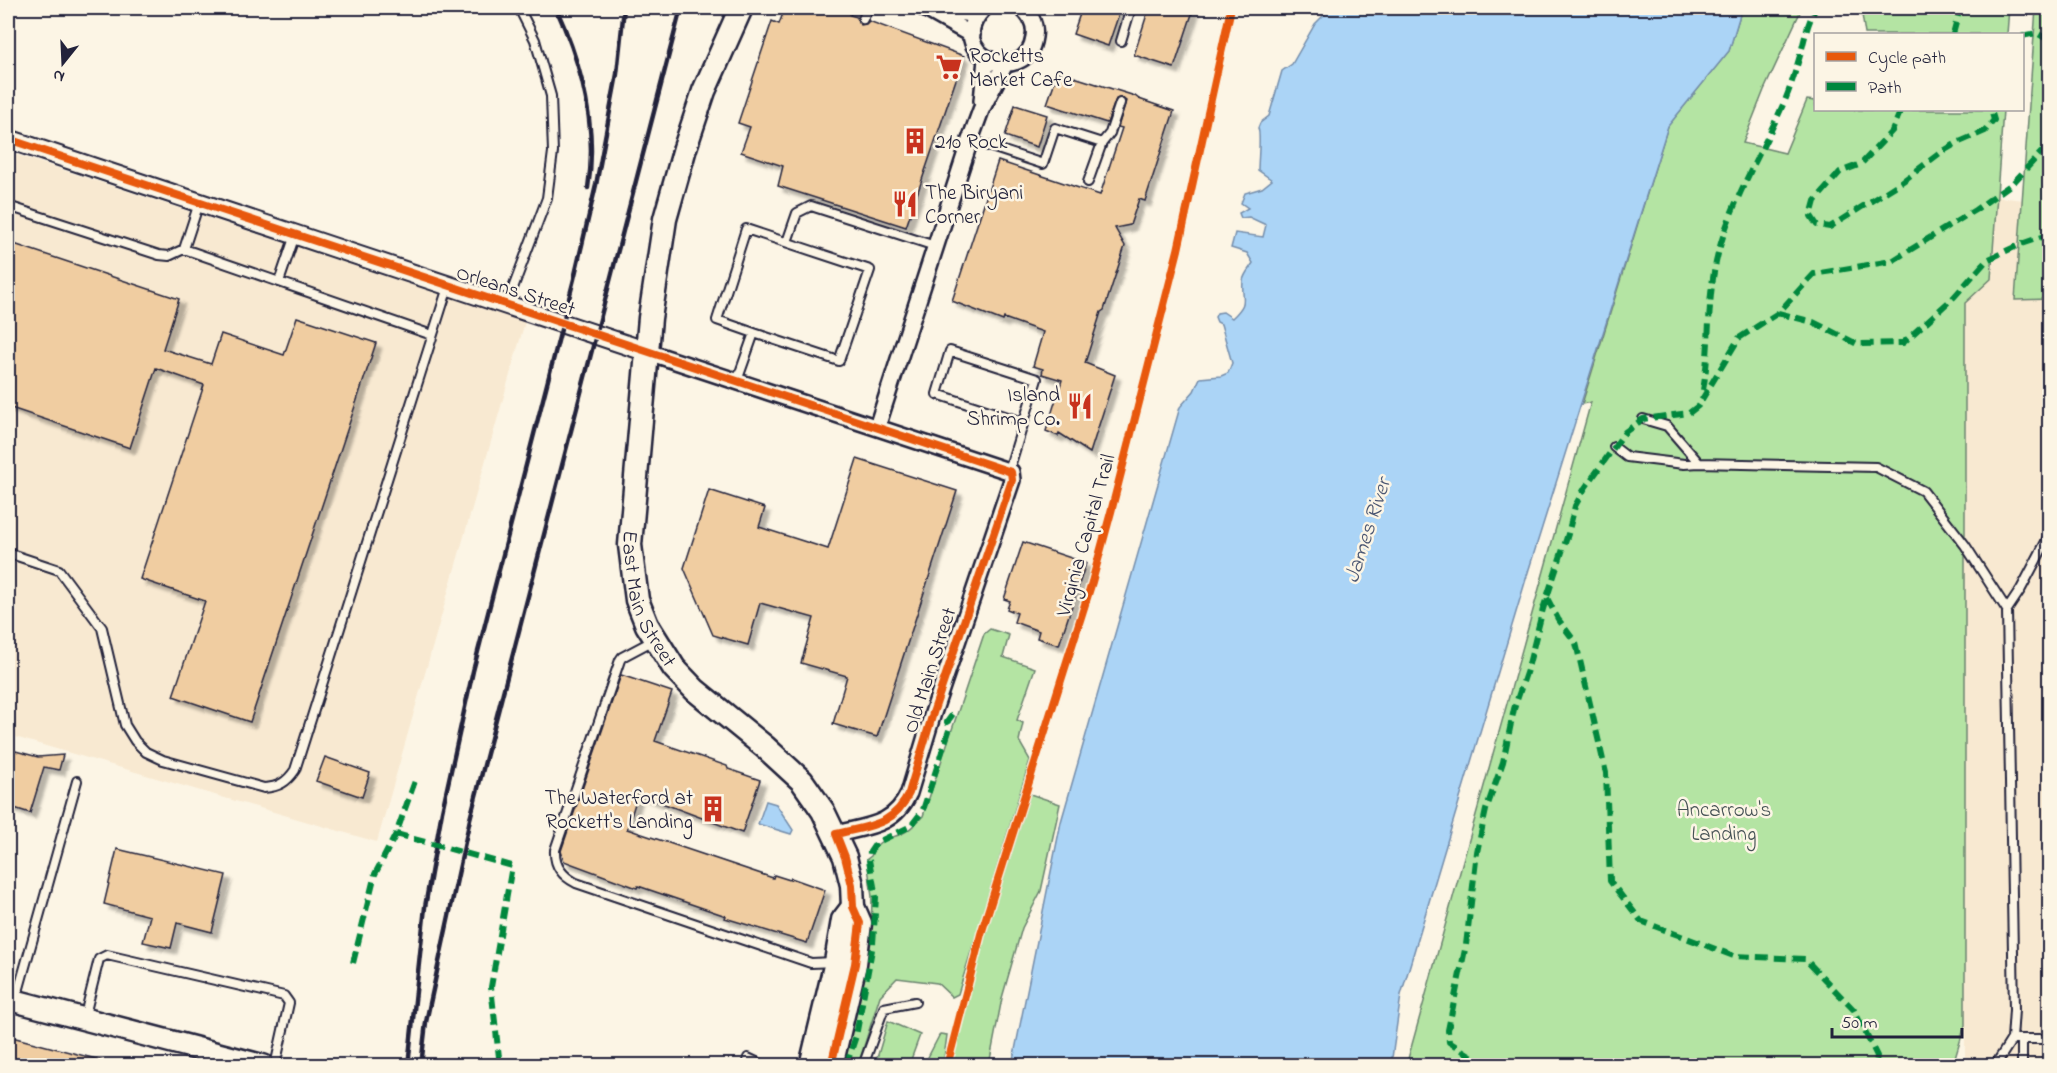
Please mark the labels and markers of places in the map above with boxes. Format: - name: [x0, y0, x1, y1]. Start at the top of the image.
- place label: Rocketts Market Cafe: [969, 42, 1073, 96]
- supermarket icon: Rocketts Market Cafe: [934, 52, 964, 82]
- building icon: 210 Rock: [900, 126, 930, 156]
- place label: 210 Rock: [935, 128, 1008, 158]
- place label: The Biryani Corner: [925, 179, 1023, 233]
- restaurant icon: The Biryani Corner: [890, 189, 920, 219]
- place label: Island Shrimp Co.: [967, 381, 1060, 435]
- restaurant icon: Island Shrimp Co.: [1065, 391, 1095, 421]
- place label: The Waterford at Rockett's Landing: [544, 784, 693, 840]
- building icon: The Waterford at Rockett's Landing: [698, 794, 728, 824]

